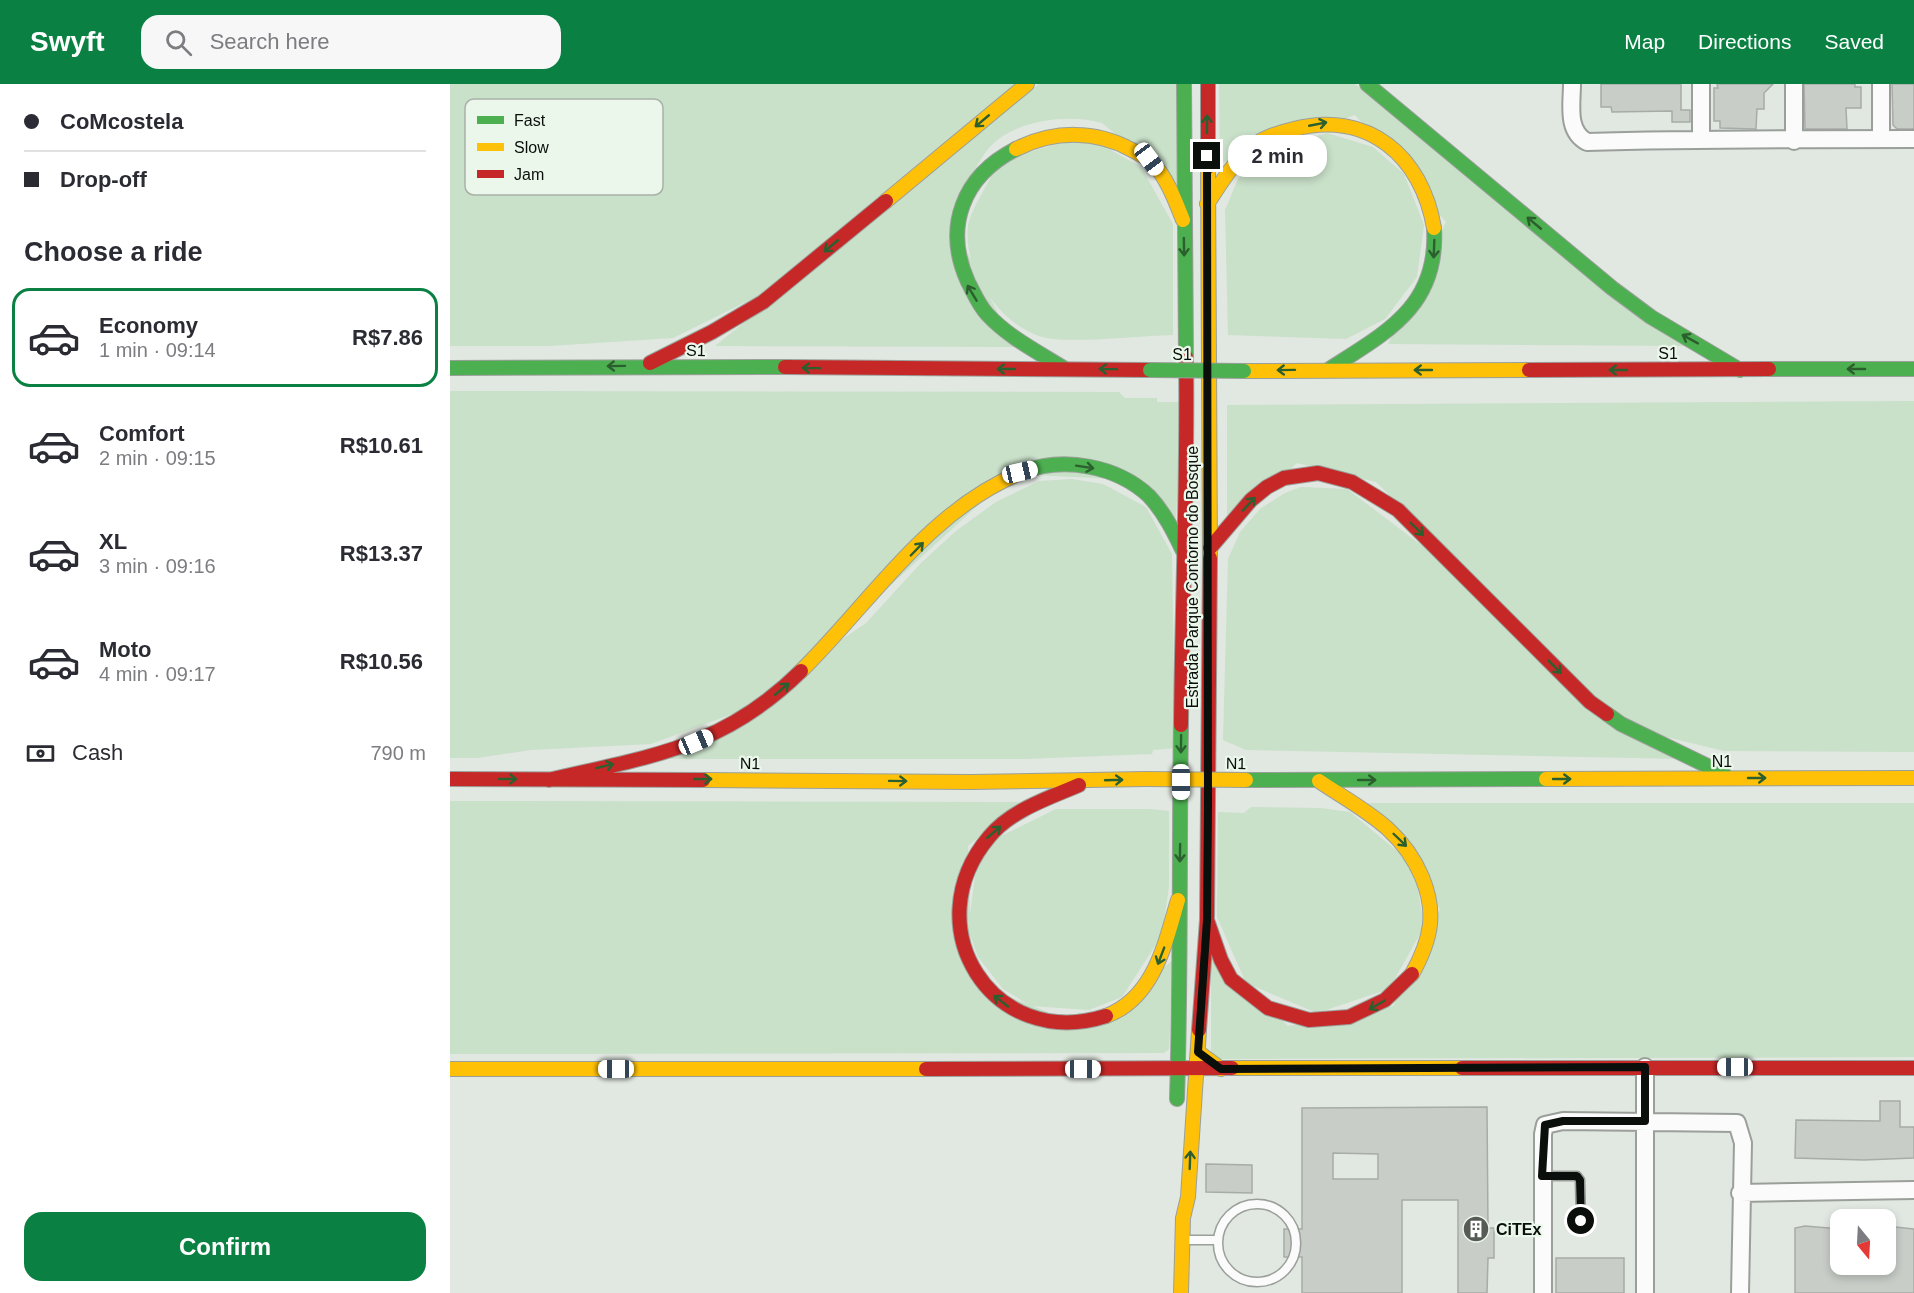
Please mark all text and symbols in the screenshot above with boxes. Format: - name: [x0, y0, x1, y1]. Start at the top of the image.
- search box: [141, 15, 561, 69]
- text: Swyft: [30, 26, 105, 57]
- icon: search: [162, 26, 195, 59]
- text: Search here: [210, 29, 330, 54]
- text: Map: [1624, 30, 1665, 53]
- text: Directions: [1698, 30, 1791, 53]
- text: Saved: [1824, 30, 1884, 53]
- legend: [465, 99, 663, 195]
- text: CoMcostela: [60, 109, 183, 134]
- text: Fast: [514, 112, 546, 129]
- one-way arrow: [974, 115, 990, 128]
- one-way arrow: [1201, 115, 1213, 135]
- one-way arrow: [1307, 118, 1327, 129]
- callout: 2 min: [1228, 135, 1327, 177]
- text: Slow: [514, 139, 549, 156]
- car: [1131, 139, 1167, 179]
- route end: [1193, 142, 1220, 169]
- text: 2 min: [1251, 145, 1304, 167]
- text: Jam: [514, 166, 544, 183]
- text: Drop-off: [60, 167, 147, 192]
- one-way arrow: [1527, 216, 1542, 230]
- text: Choose a ride: [24, 237, 203, 267]
- one-way arrow: [1178, 237, 1189, 257]
- one-way arrow: [823, 239, 839, 252]
- one-way arrow: [1428, 239, 1440, 259]
- one-way arrow: [965, 285, 977, 302]
- icon: car: [27, 311, 81, 365]
- text: Economy: [99, 313, 198, 338]
- text: R$7.86: [352, 325, 423, 350]
- one-way arrow: [1682, 333, 1699, 345]
- text: 1 min · 09:14: [99, 339, 216, 361]
- street label: S1: [686, 342, 706, 359]
- street label: S1: [1658, 345, 1678, 362]
- street label: S1: [1172, 346, 1192, 363]
- one-way arrow: [607, 360, 627, 372]
- one-way arrow: [802, 362, 822, 374]
- one-way arrow: [997, 363, 1017, 375]
- one-way arrow: [1846, 363, 1866, 375]
- one-way arrow: [1098, 364, 1118, 375]
- one-way arrow: [1277, 364, 1297, 376]
- one-way arrow: [1414, 364, 1434, 376]
- one-way arrow: [1609, 364, 1629, 376]
- icon: car: [27, 419, 81, 473]
- text: Comfort: [99, 421, 185, 446]
- text: R$10.61: [340, 433, 423, 458]
- street label: Estrada Parque Contorno do Bosque: [1184, 446, 1201, 708]
- text: 2 min · 09:15: [99, 447, 216, 469]
- car: [1000, 459, 1040, 485]
- one-way arrow: [1075, 461, 1094, 472]
- one-way arrow: [1242, 497, 1256, 512]
- one-way arrow: [1409, 521, 1424, 536]
- icon: car: [27, 527, 81, 581]
- text: XL: [99, 529, 127, 554]
- text: R$13.37: [340, 541, 423, 566]
- one-way arrow: [910, 541, 924, 556]
- text: 3 min · 09:16: [99, 555, 216, 577]
- icon: car: [27, 635, 81, 689]
- text: Moto: [99, 637, 152, 662]
- text: R$10.56: [340, 649, 423, 674]
- one-way arrow: [1547, 659, 1562, 674]
- text: 4 min · 09:17: [99, 663, 216, 685]
- one-way arrow: [774, 682, 789, 696]
- car: [676, 727, 716, 757]
- one-way arrow: [1176, 733, 1187, 753]
- icon: cash: [24, 737, 57, 770]
- text: Cash: [72, 740, 123, 765]
- text: 790 m: [370, 742, 426, 764]
- street label: N1: [1712, 753, 1732, 770]
- street label: N1: [740, 755, 760, 772]
- street label: N1: [1226, 755, 1246, 772]
- one-way arrow: [596, 759, 615, 771]
- car: [1172, 764, 1190, 800]
- one-way arrow: [1747, 772, 1767, 784]
- one-way arrow: [1552, 773, 1572, 785]
- one-way arrow: [498, 774, 518, 785]
- one-way arrow: [693, 774, 713, 785]
- one-way arrow: [1104, 774, 1124, 785]
- one-way arrow: [1357, 774, 1377, 786]
- one-way arrow: [888, 775, 908, 787]
- one-way arrow: [987, 825, 1002, 839]
- one-way arrow: [1392, 833, 1407, 847]
- one-way arrow: [1175, 842, 1186, 862]
- one-way arrow: [1154, 946, 1165, 965]
- one-way arrow: [994, 995, 1010, 1008]
- one-way arrow: [1369, 999, 1386, 1011]
- car: [1717, 1058, 1753, 1076]
- car: [598, 1060, 634, 1078]
- car: [1065, 1060, 1101, 1078]
- one-way arrow: [1184, 1150, 1195, 1170]
- route start: [1567, 1207, 1594, 1234]
- north arrow: [1830, 1209, 1896, 1275]
- map controls: [1830, 1209, 1896, 1275]
- button: Confirm: [24, 1212, 426, 1281]
- building icon: CiTEx: [1461, 1214, 1491, 1244]
- place label: CiTEx: [1496, 1221, 1541, 1238]

